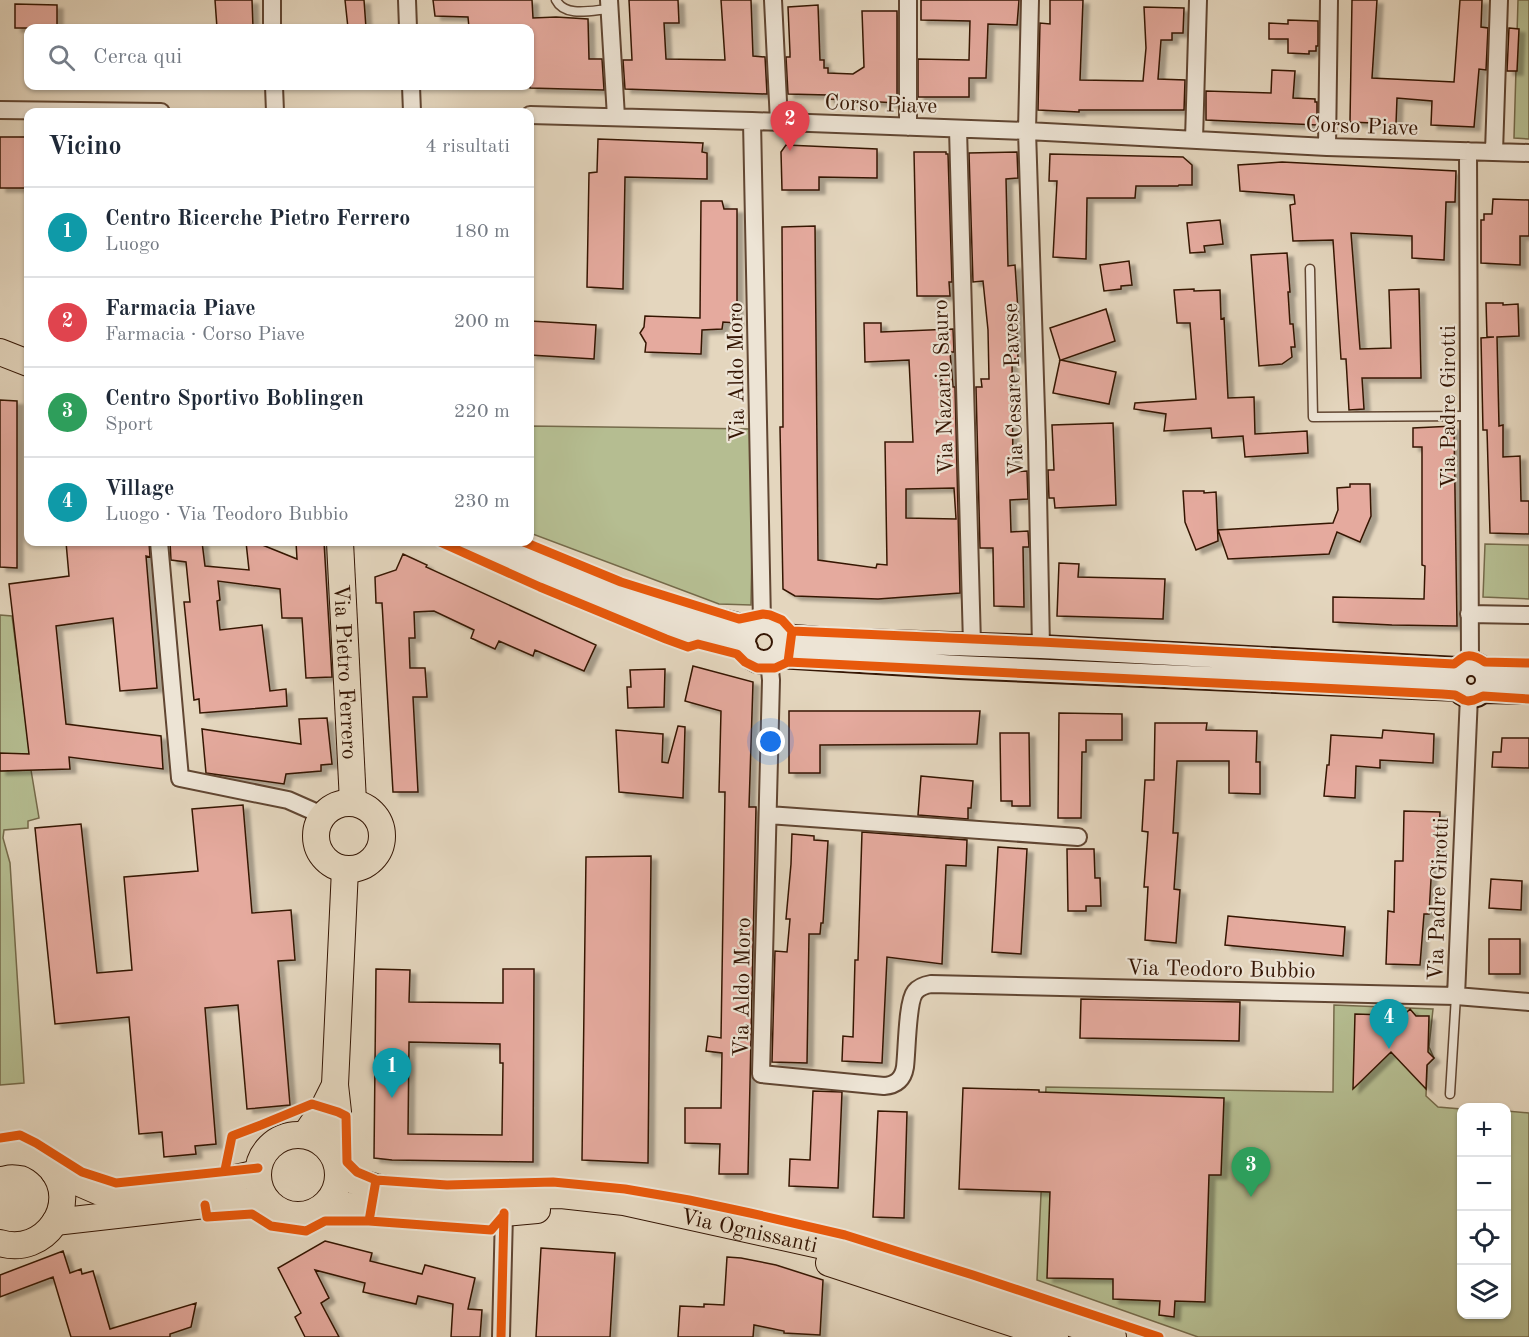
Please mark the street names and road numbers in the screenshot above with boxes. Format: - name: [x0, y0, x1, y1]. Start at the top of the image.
- street label: Corso Piave: [824, 92, 938, 118]
- street label: Corso Piave: [1305, 114, 1419, 140]
- street label: Via Nazario Sauro: [930, 299, 958, 475]
- street label: Via Aldo Moro: [725, 302, 749, 442]
- street label: Via Cesare Pavese: [1000, 303, 1028, 477]
- street label: Via Padre Girotti: [1438, 325, 1460, 489]
- street label: Via Pietro Ferrero: [329, 584, 360, 760]
- street label: Via Padre Girotti: [1425, 817, 1453, 981]
- street label: Via Aldo Moro: [731, 917, 755, 1057]
- street label: Via Teodoro Bubbio: [1126, 957, 1316, 983]
- street label: Via Ognissanti: [678, 1206, 820, 1257]

